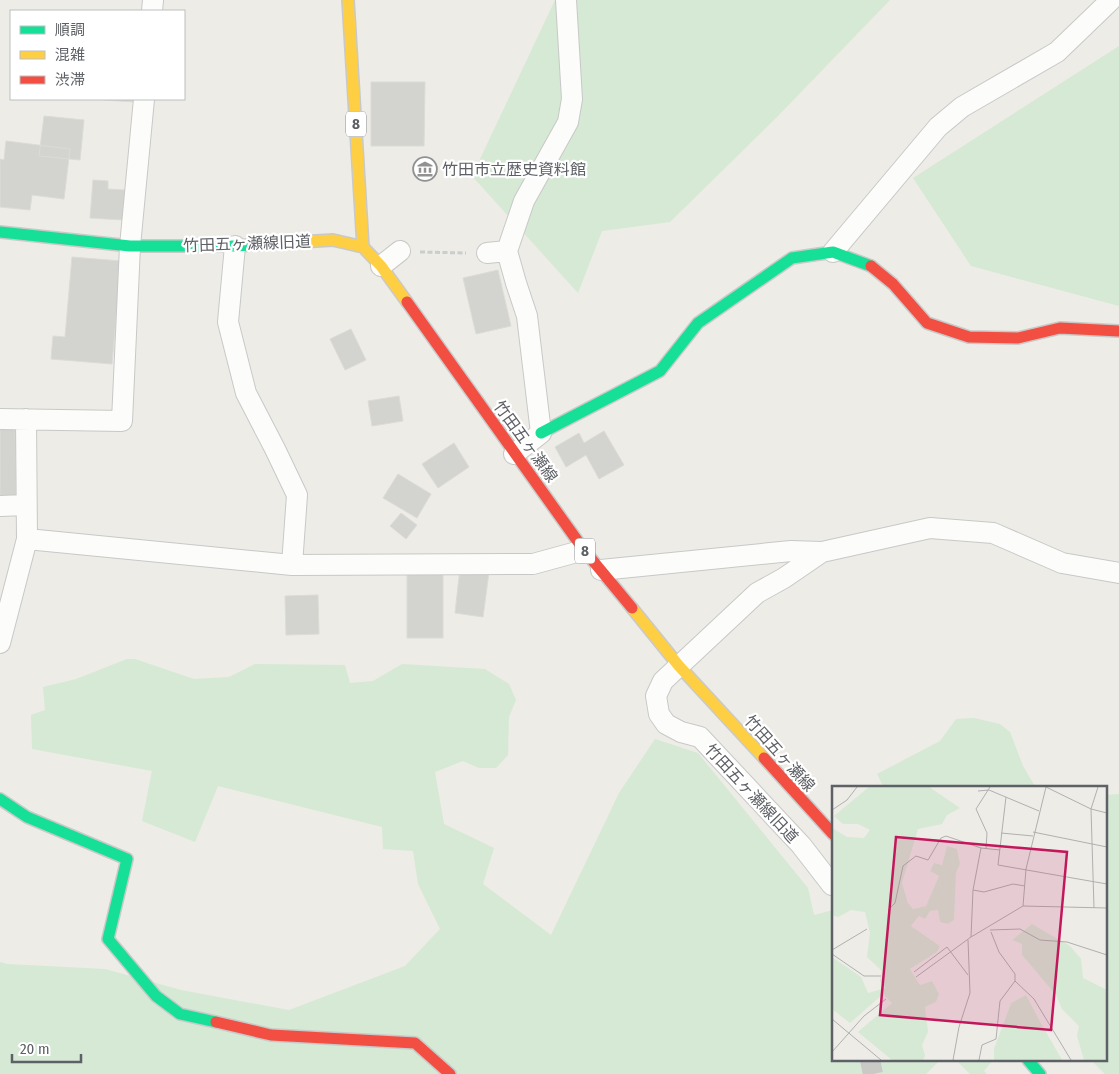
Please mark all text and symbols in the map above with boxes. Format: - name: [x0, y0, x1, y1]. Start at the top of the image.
- legend: [10, 10, 185, 100]
- text: 順調: [55, 21, 85, 39]
- text: 混雑: [55, 46, 85, 64]
- text: 渋滞: [55, 71, 85, 89]
- road number: 8: [346, 112, 366, 136]
- museum icon: 竹田市立歴史資料館: [412, 156, 438, 182]
- place label: 竹田市立歴史資料館: [442, 160, 586, 179]
- street label: 竹田五ヶ瀬線旧道: [183, 232, 311, 255]
- street label: 竹田五ヶ瀬線: [490, 397, 561, 486]
- road number: 8: [575, 538, 595, 564]
- street label: 竹田五ヶ瀬線: [740, 711, 819, 795]
- street label: 竹田五ヶ瀬線旧道: [701, 740, 802, 847]
- inset map: [832, 786, 1106, 1062]
- scale bar: [12, 1032, 81, 1064]
- text: 20 m: [20, 1040, 50, 1058]

